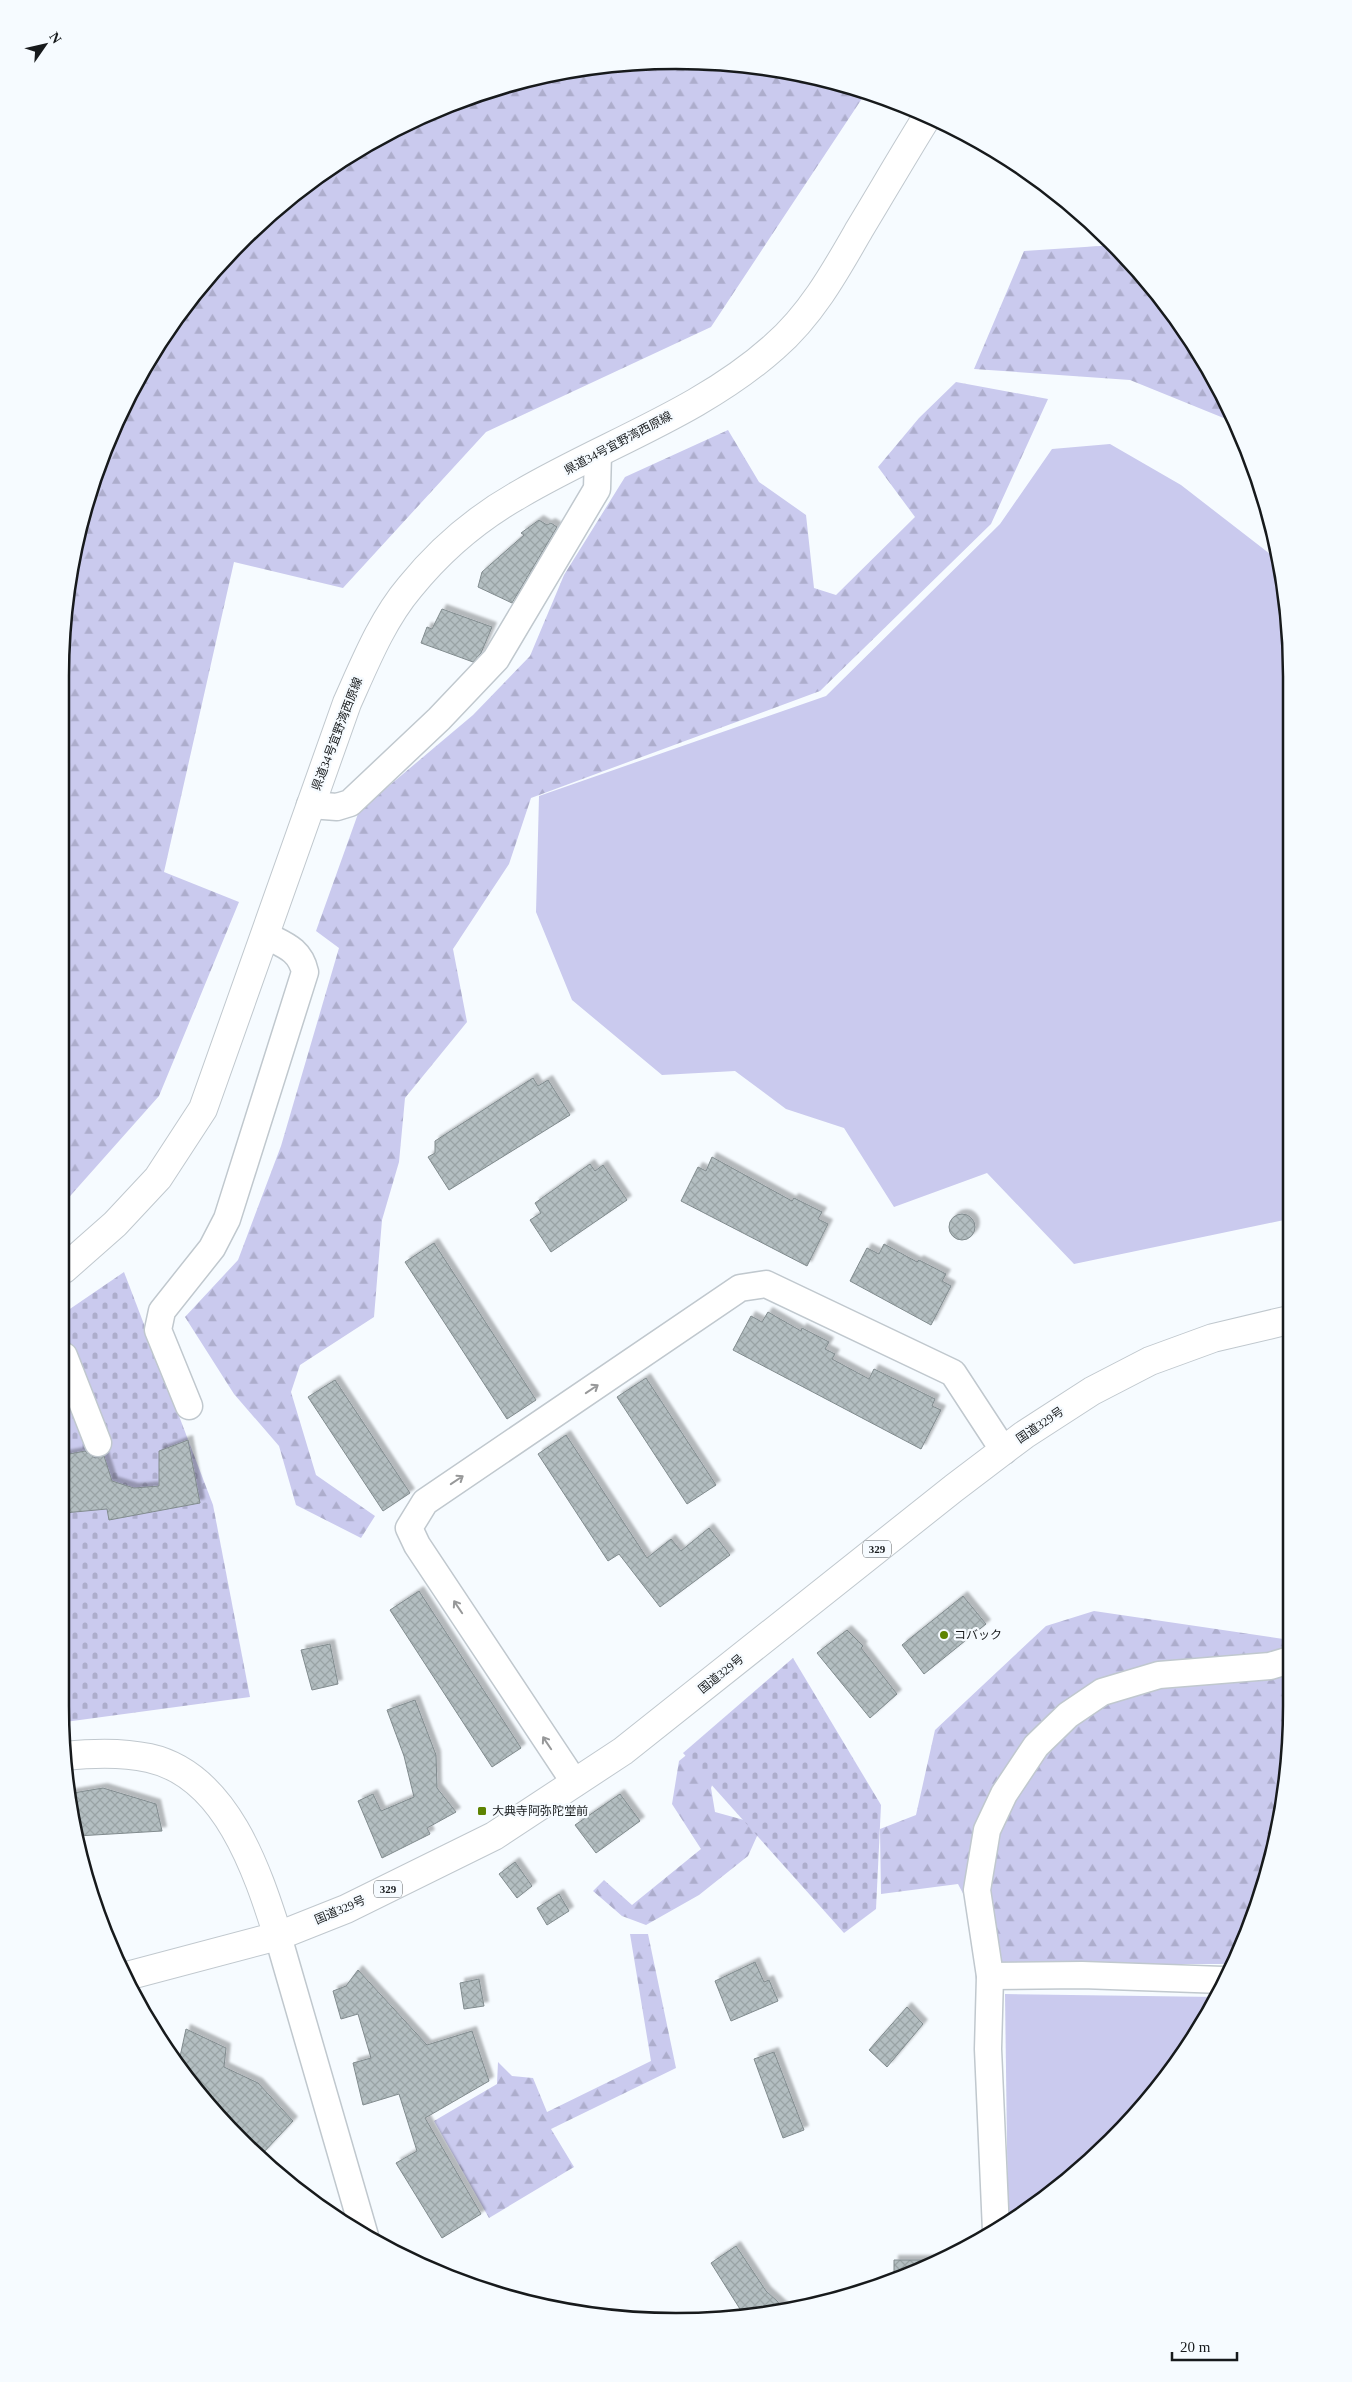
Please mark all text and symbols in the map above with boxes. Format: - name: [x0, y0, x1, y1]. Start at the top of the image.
- north arrow: [20, 20, 70, 70]
- text: N: [46, 30, 64, 46]
- street label: 県道34号宜野湾西原線: [562, 409, 674, 477]
- street label: 県道34号宜野湾西原線: [309, 675, 365, 793]
- one-way arrow: [584, 1384, 598, 1394]
- street label: 国道329号: [1014, 1404, 1066, 1446]
- one-way arrow: [450, 1475, 464, 1485]
- road number: 329: [863, 1540, 891, 1558]
- one-way arrow: [453, 1600, 463, 1614]
- place label: コバック: [954, 1628, 1002, 1642]
- marker: コバック: [938, 1629, 950, 1641]
- street label: 国道329号: [696, 1652, 746, 1696]
- one-way arrow: [542, 1736, 552, 1750]
- place label: 大典寺阿弥陀堂前: [492, 1804, 588, 1818]
- marker: 大典寺阿弥陀堂前: [476, 1805, 488, 1817]
- road number: 329: [374, 1880, 402, 1898]
- street label: 国道329号: [312, 1893, 368, 1927]
- scale bar: [1172, 2330, 1237, 2362]
- text: 20 m: [1180, 2339, 1211, 2355]

